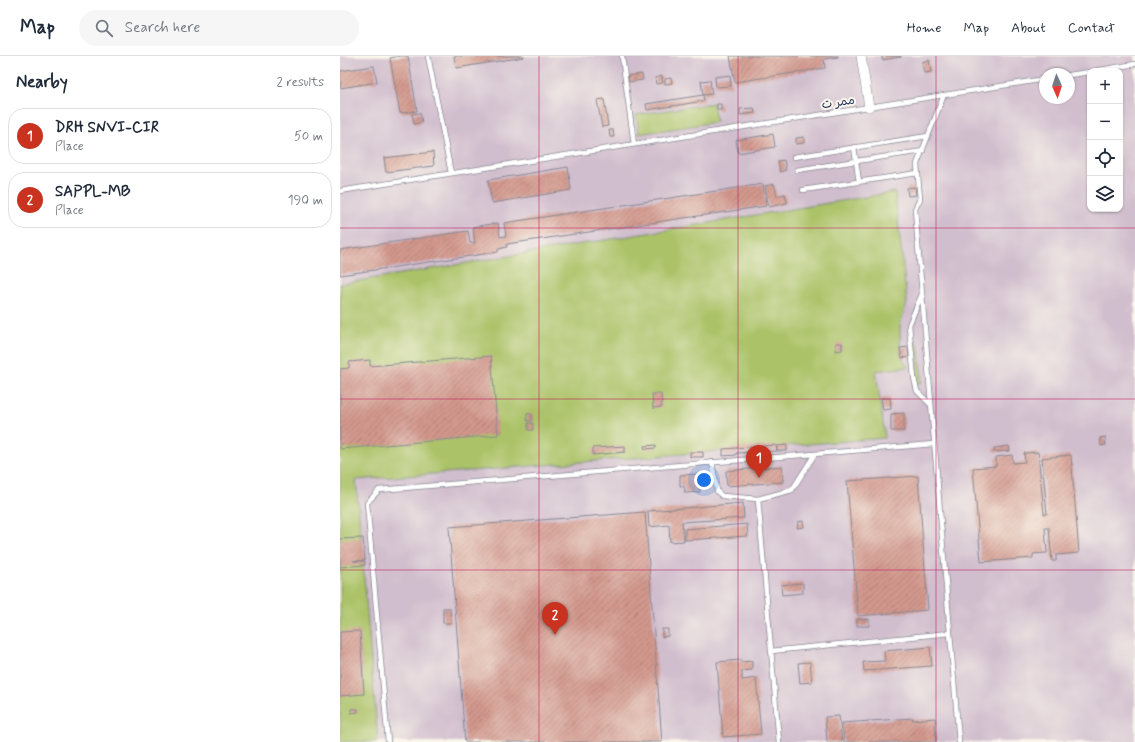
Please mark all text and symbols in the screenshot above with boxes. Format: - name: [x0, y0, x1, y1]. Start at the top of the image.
- search box: [79, 10, 359, 46]
- text: Map: [20, 15, 55, 40]
- icon: search: [93, 17, 115, 39]
- text: Search here: [125, 18, 200, 38]
- text: Home: [907, 19, 941, 37]
- text: Map: [963, 19, 989, 37]
- text: About: [1011, 19, 1046, 37]
- text: Contact: [1068, 19, 1115, 37]
- north arrow: [1039, 68, 1075, 104]
- map controls: [1087, 68, 1123, 212]
- button: +: [1087, 68, 1123, 104]
- text: Nearby: [16, 71, 68, 93]
- text: 2 results: [277, 74, 324, 91]
- street label: ممر ت: [820, 92, 856, 113]
- button: −: [1087, 104, 1123, 140]
- text: DRH SNVI-CIR: [55, 118, 159, 138]
- text: 1: [27, 128, 33, 145]
- text: 50 m: [294, 128, 323, 145]
- text: Place: [55, 138, 84, 155]
- button: locate: [1087, 140, 1123, 176]
- button: layers: [1087, 176, 1123, 212]
- text: SAPPL-MB: [55, 182, 130, 202]
- text: 2: [27, 192, 33, 209]
- text: 190 m: [288, 192, 323, 209]
- text: Place: [55, 202, 84, 219]
- pin: 1: [746, 445, 772, 478]
- your location: [694, 470, 714, 490]
- pin: 2: [542, 602, 568, 635]

